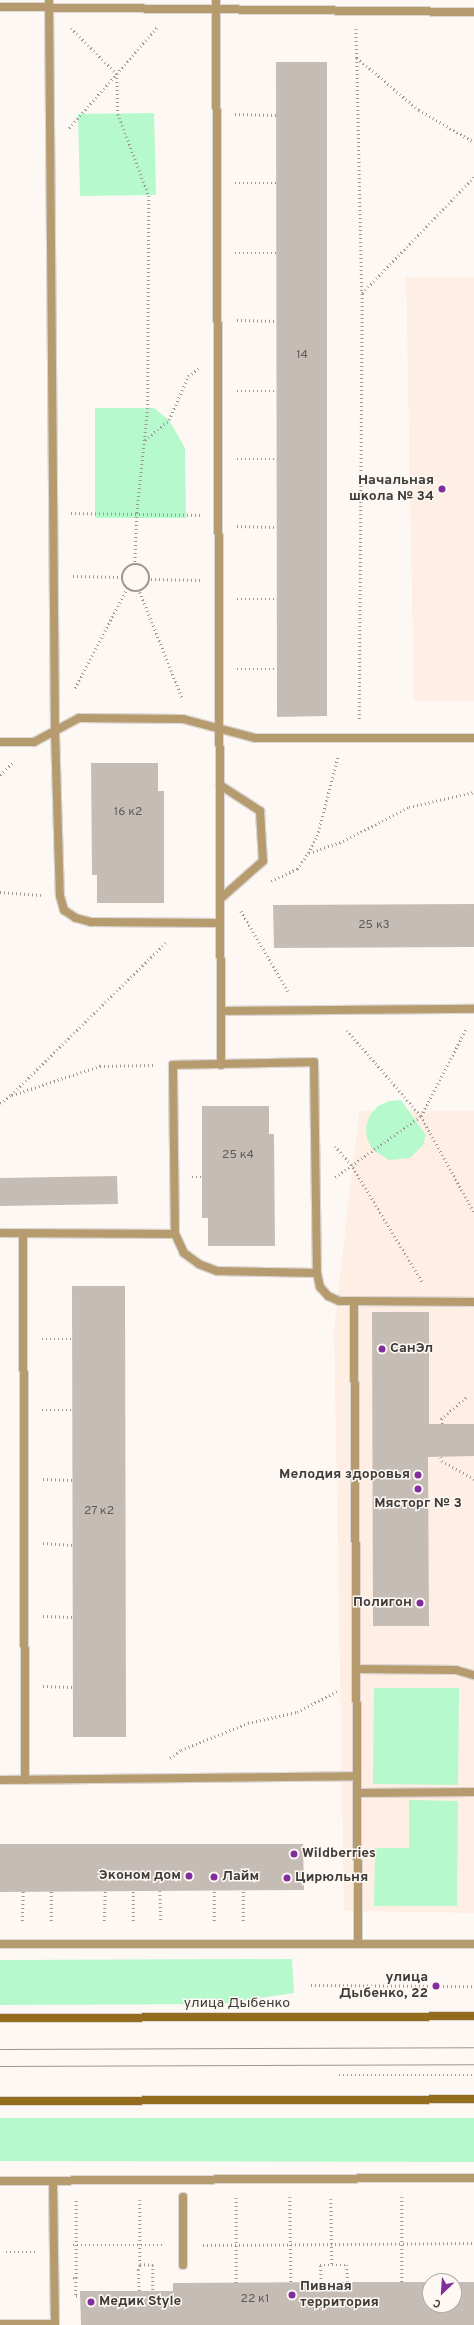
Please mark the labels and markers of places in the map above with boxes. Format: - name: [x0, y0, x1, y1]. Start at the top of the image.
- place label: Начальная школа № 34: [349, 473, 434, 506]
- marker: Начальная школа № 34: [437, 484, 447, 494]
- place label: СанЭл: [390, 1341, 433, 1357]
- marker: СанЭл: [377, 1344, 387, 1354]
- place label: Мелодия здоровья: [279, 1467, 410, 1483]
- marker: Мелодия здоровья: [413, 1470, 423, 1480]
- marker: Мясторг № 3: [413, 1484, 423, 1494]
- place label: Мясторг № 3: [374, 1496, 462, 1512]
- place label: Полигон: [353, 1595, 412, 1611]
- marker: Полигон: [415, 1598, 425, 1608]
- place label: Wildberries: [302, 1846, 376, 1862]
- marker: Wildberries: [289, 1849, 299, 1859]
- place label: Эконом дом: [99, 1868, 181, 1884]
- place label: Лайм: [222, 1869, 259, 1885]
- place label: Цирюльня: [295, 1870, 368, 1886]
- marker: Эконом дом: [184, 1871, 194, 1881]
- marker: Лайм: [209, 1872, 219, 1882]
- marker: Цирюльня: [282, 1873, 292, 1883]
- place label: улица Дыбенко, 22: [339, 1970, 428, 2002]
- marker: улица Дыбенко, 22: [431, 1981, 441, 1991]
- place label: Пивная территория: [300, 2279, 379, 2312]
- marker: Пивная территория: [287, 2290, 297, 2300]
- place label: Медик Style: [99, 2294, 181, 2310]
- marker: Медик Style: [86, 2297, 96, 2307]

